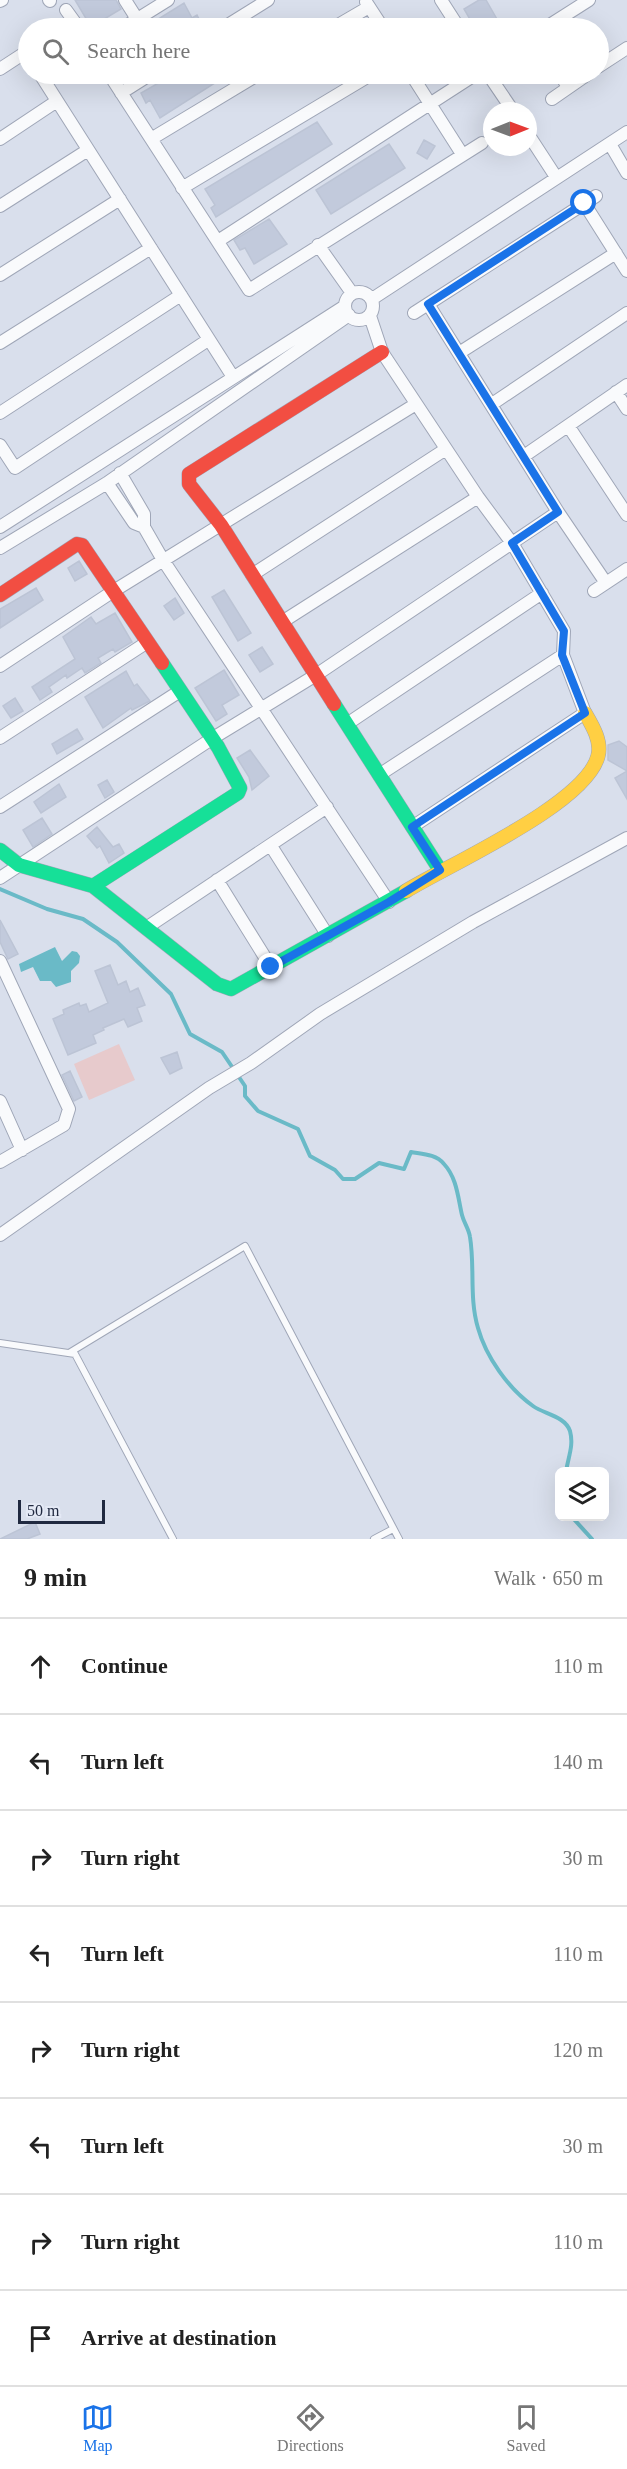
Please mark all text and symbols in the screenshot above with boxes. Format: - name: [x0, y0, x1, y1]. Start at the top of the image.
- search box: [18, 18, 609, 84]
- icon: search: [39, 35, 72, 68]
- text: Search here: [87, 38, 190, 63]
- north arrow: [483, 102, 537, 156]
- route start: [570, 189, 596, 215]
- route end: [257, 953, 283, 979]
- map controls: [555, 1467, 609, 1521]
- button: layers: [555, 1467, 609, 1521]
- scale bar: [18, 1497, 105, 1524]
- text: 50 m: [27, 1502, 59, 1519]
- text: 9 min: [24, 1563, 87, 1592]
- text: Walk · 650 m: [494, 1567, 603, 1589]
- icon: ahead: [24, 1650, 57, 1683]
- text: Continue: [81, 1653, 168, 1678]
- text: 110 m: [553, 1655, 603, 1677]
- icon: left: [24, 1746, 57, 1779]
- text: Turn left: [81, 1749, 164, 1774]
- text: 140 m: [552, 1751, 603, 1773]
- icon: right: [24, 1842, 57, 1875]
- text: Turn right: [81, 1845, 180, 1870]
- text: 30 m: [562, 1847, 603, 1869]
- icon: left: [24, 1938, 57, 1971]
- text: Turn left: [81, 1941, 164, 1966]
- text: 110 m: [553, 1943, 603, 1965]
- icon: right: [24, 2034, 57, 2067]
- text: Turn right: [81, 2037, 180, 2062]
- text: 120 m: [552, 2039, 603, 2061]
- icon: left: [24, 2130, 57, 2163]
- text: Turn left: [81, 2133, 164, 2158]
- text: 30 m: [562, 2135, 603, 2157]
- icon: right: [24, 2226, 57, 2259]
- text: Turn right: [81, 2229, 180, 2254]
- text: 110 m: [553, 2231, 603, 2253]
- icon: arrive: [24, 2322, 57, 2355]
- text: Arrive at destination: [81, 2325, 277, 2350]
- tab: Map: [81, 2401, 114, 2455]
- tab: Directions: [277, 2401, 344, 2455]
- tab: Saved: [506, 2401, 546, 2455]

